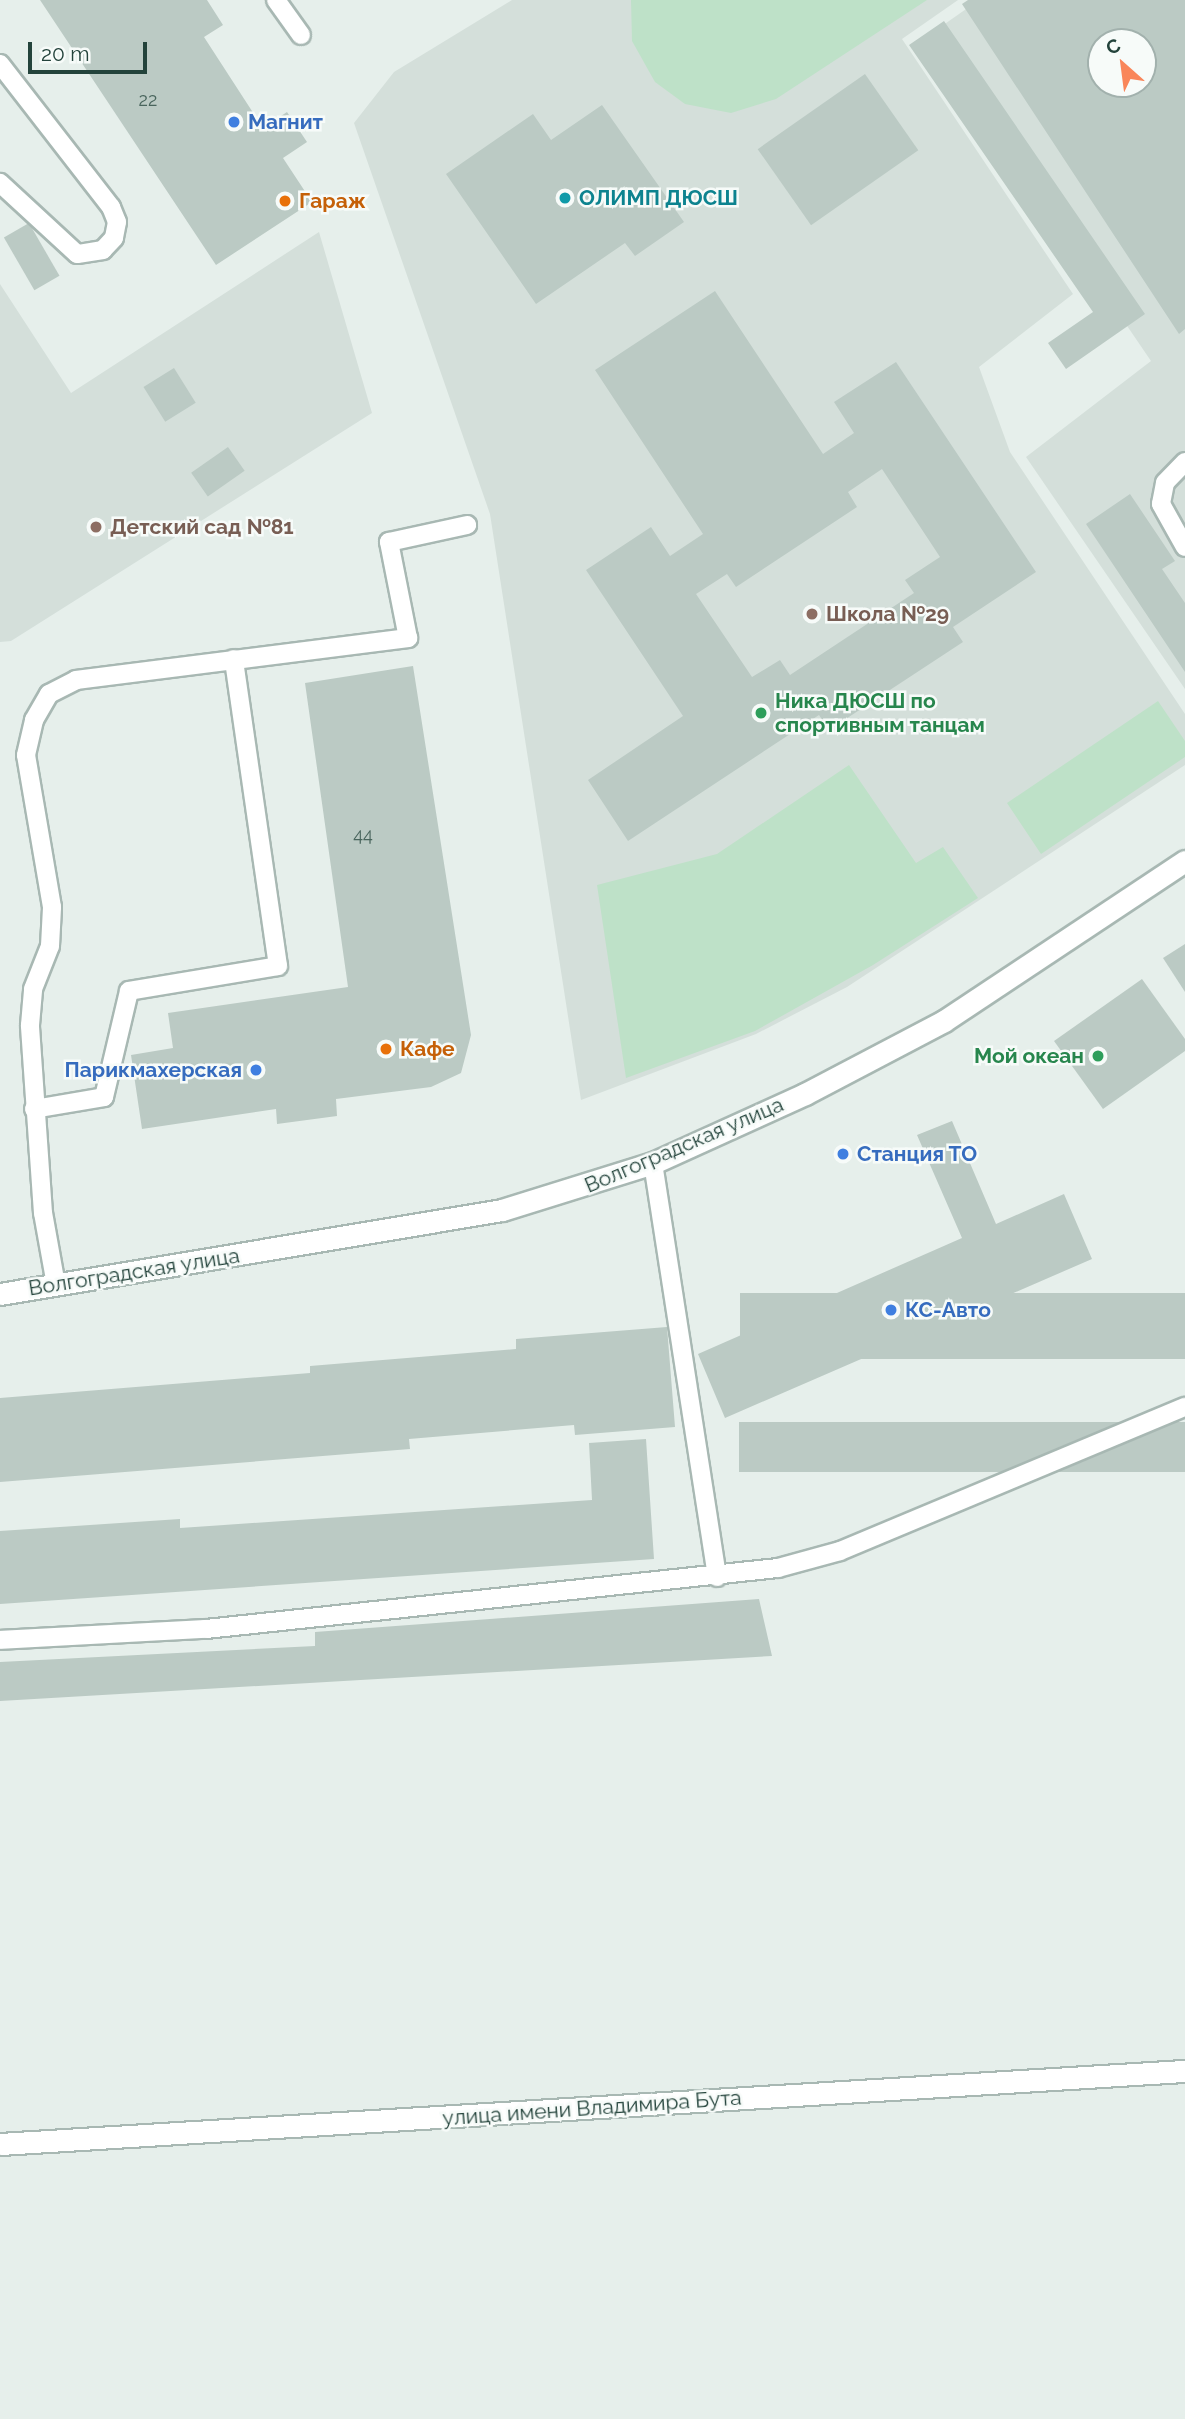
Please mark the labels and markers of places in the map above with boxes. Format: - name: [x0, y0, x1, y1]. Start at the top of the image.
- place label: Магнит: [248, 109, 323, 135]
- marker: Магнит: [226, 114, 242, 130]
- place label: ОЛИМП ДЮСШ: [579, 185, 738, 211]
- place label: Гараж: [299, 188, 366, 214]
- marker: ОЛИМП ДЮСШ: [557, 190, 573, 206]
- marker: Гараж: [277, 193, 293, 209]
- place label: Детский сад №81: [110, 514, 294, 540]
- marker: Детский сад №81: [88, 519, 104, 535]
- place label: Школа №29: [826, 601, 949, 627]
- marker: Школа №29: [804, 606, 820, 622]
- place label: Ника ДЮСШ по спортивным танцам: [775, 688, 985, 738]
- marker: Ника ДЮСШ по спортивным танцам: [753, 705, 769, 721]
- place label: Кафе: [400, 1036, 455, 1062]
- marker: Кафе: [378, 1041, 394, 1057]
- place label: Мой океан: [974, 1043, 1084, 1069]
- marker: Мой океан: [1090, 1048, 1106, 1064]
- place label: Парикмахерская: [65, 1057, 242, 1083]
- marker: Парикмахерская: [248, 1062, 264, 1078]
- place label: Станция ТО: [857, 1141, 978, 1167]
- marker: Станция ТО: [835, 1146, 851, 1162]
- place label: КС-Авто: [905, 1297, 991, 1323]
- marker: КС-Авто: [883, 1302, 899, 1318]

